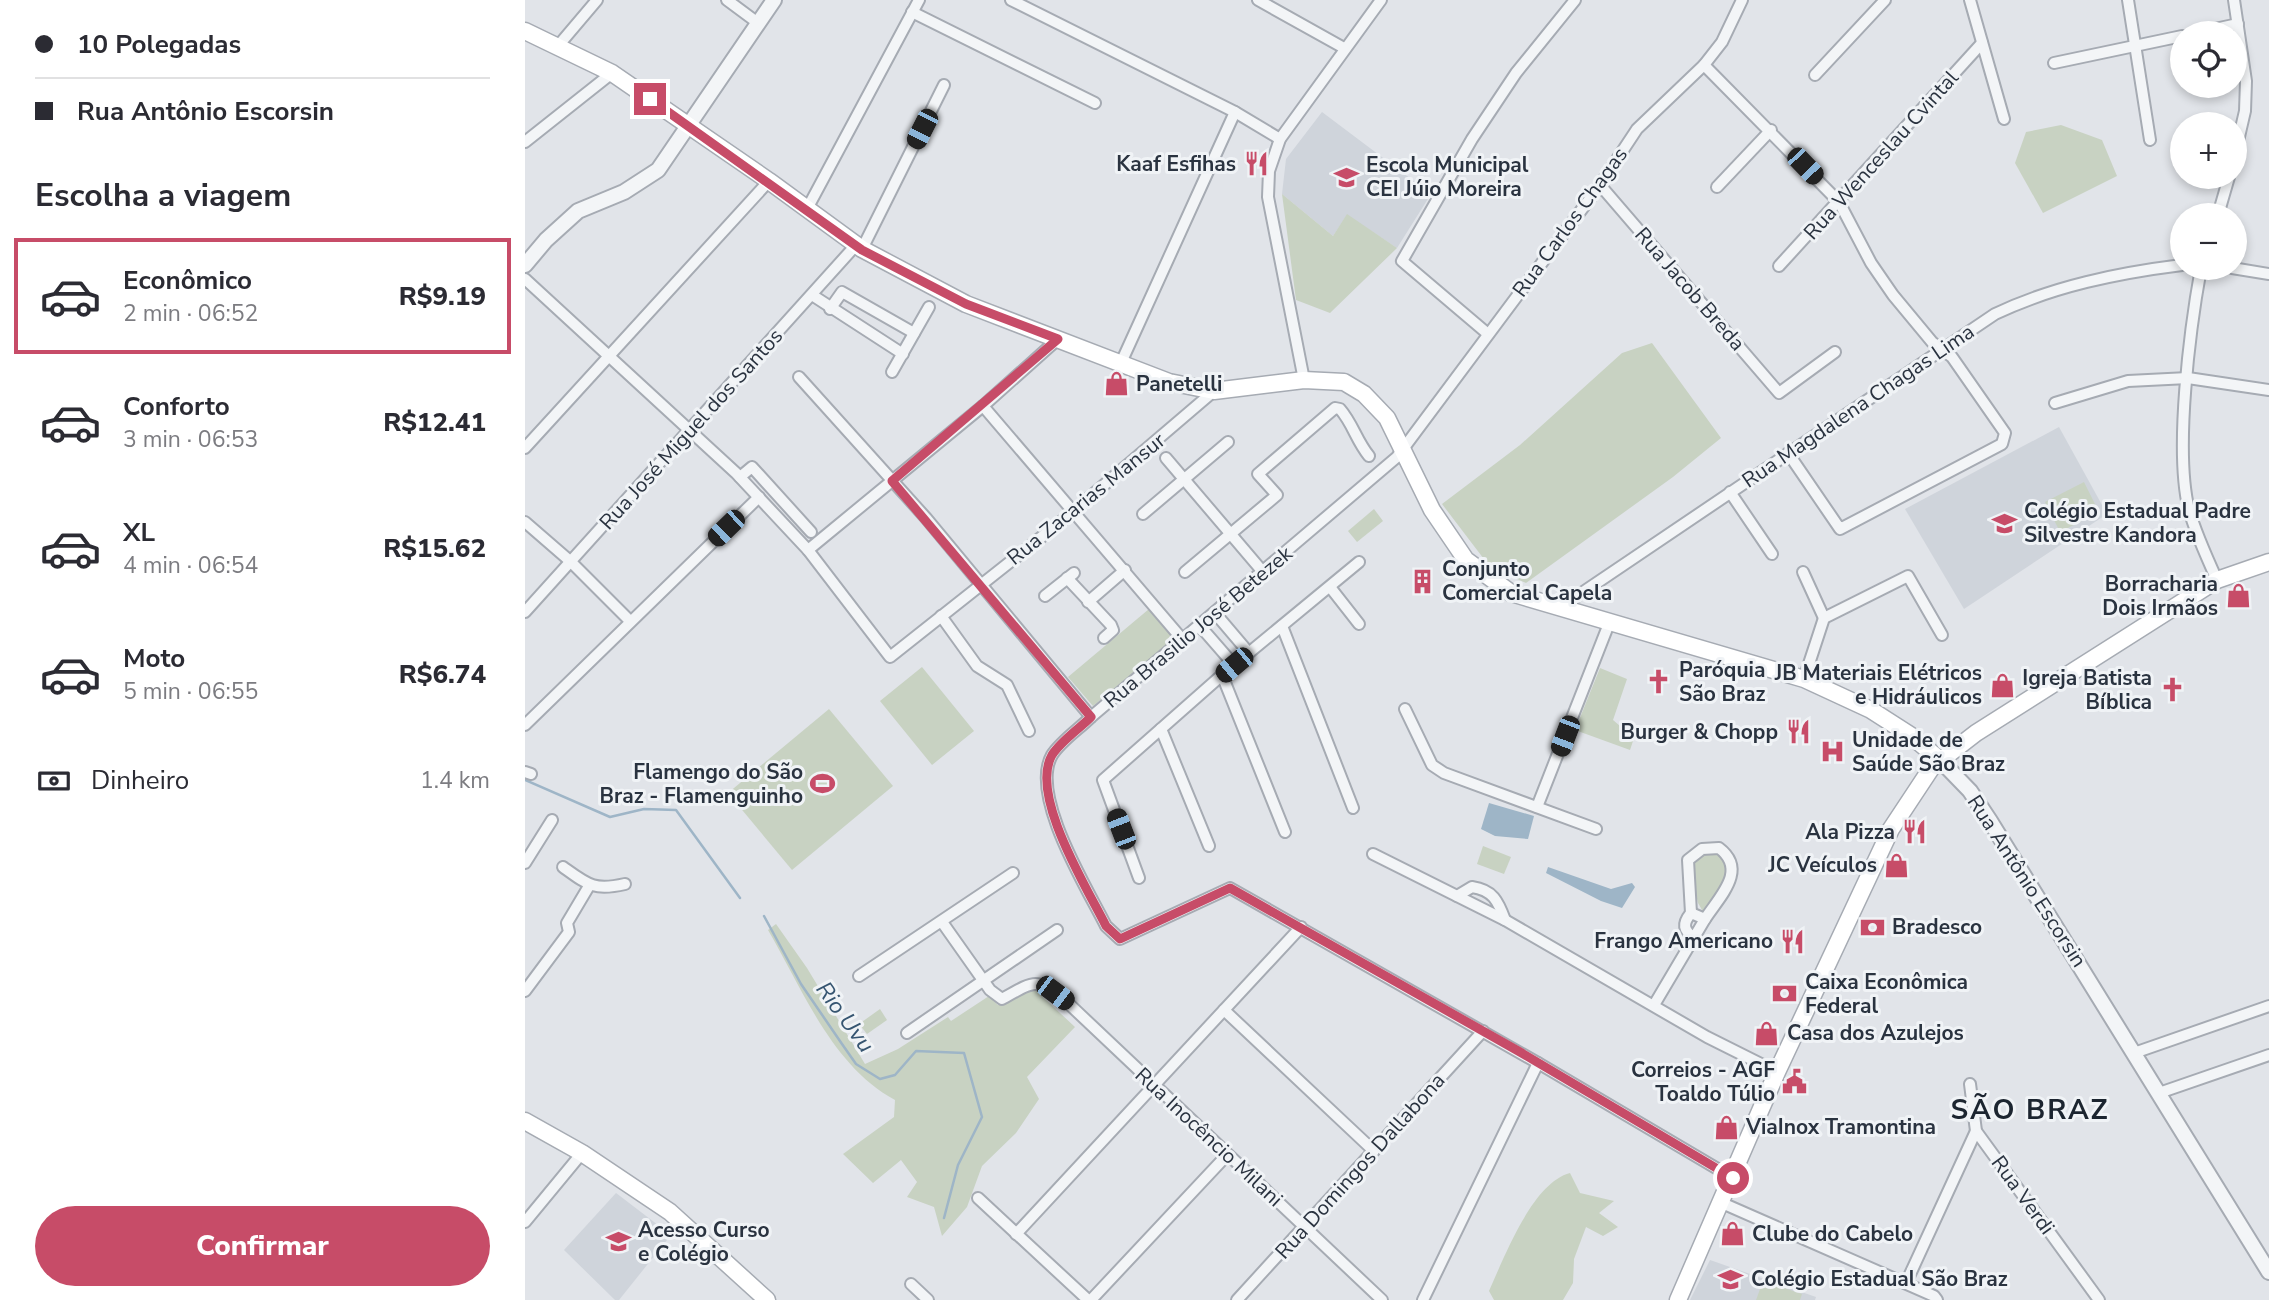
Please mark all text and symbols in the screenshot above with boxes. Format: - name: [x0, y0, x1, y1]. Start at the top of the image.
- map controls: [2170, 21, 2247, 280]
- button: locate: [2170, 21, 2247, 98]
- text: 10 Polegadas: [77, 27, 241, 62]
- street label: Rua Wenceslau Cvintal: [1797, 64, 1965, 246]
- route end: [634, 83, 666, 115]
- text: Rua Antônio Escorsin: [77, 94, 334, 129]
- car: [904, 106, 941, 152]
- button: +: [2170, 112, 2247, 189]
- street label: Rua Carlos Chagas: [1506, 141, 1634, 303]
- car: [1783, 144, 1828, 188]
- place label: Kaaf Esfihas: [1116, 150, 1236, 178]
- restaurant icon: Kaaf Esfihas: [1242, 150, 1270, 178]
- place label: Escola Municipal CEI Júio Moreira: [1366, 151, 1529, 203]
- school or university icon: Escola Municipal CEI Júio Moreira: [1332, 163, 1360, 191]
- text: Escolha a viagem: [35, 174, 291, 217]
- button: −: [2170, 203, 2247, 280]
- street label: Rua Jacob Breda: [1629, 221, 1751, 357]
- text: Econômico: [123, 263, 252, 298]
- icon: car: [39, 265, 102, 328]
- text: R$9.19: [399, 279, 486, 314]
- text: 2 min · 06:52: [123, 298, 258, 329]
- street label: Rua Magdalena Chagas Lima: [1736, 318, 1980, 494]
- street label: Rua José Miguel dos Santos: [593, 322, 789, 536]
- shop icon: Panetelli: [1102, 370, 1130, 398]
- place label: Panetelli: [1136, 370, 1222, 398]
- text: Conforto: [123, 389, 230, 424]
- icon: car: [39, 391, 102, 454]
- text: R$12.41: [383, 405, 486, 440]
- text: 3 min · 06:53: [123, 424, 258, 455]
- street label: Rua Zacarias Mansur: [1001, 426, 1171, 572]
- place label: Colégio Estadual Padre Silvestre Kandora: [2024, 497, 2251, 549]
- car: [704, 506, 749, 550]
- school or university icon: Colégio Estadual Padre Silvestre Kandora: [1990, 509, 2018, 537]
- text: XL: [123, 515, 155, 550]
- icon: car: [39, 517, 102, 580]
- text: R$15.62: [383, 531, 486, 566]
- street label: Rua Brasilio José Betezek: [1098, 539, 1299, 714]
- text: 4 min · 06:54: [123, 550, 258, 581]
- place label: Conjunto Comercial Capela: [1442, 555, 1612, 607]
- building icon: Conjunto Comercial Capela: [1408, 567, 1436, 595]
- place label: Borracharia Dois Irmãos: [2102, 570, 2218, 622]
- shop icon: Borracharia Dois Irmãos: [2224, 582, 2252, 610]
- text: Moto: [123, 641, 185, 676]
- icon: car: [39, 643, 102, 706]
- car: [1212, 643, 1257, 687]
- place label: Paróquia São Braz: [1679, 656, 1766, 708]
- text: R$6.74: [399, 657, 486, 692]
- place label: JB Materiais Elétricos e Hidráulicos: [1774, 659, 1982, 711]
- place label: Igreja Batista Bíblica: [2022, 664, 2152, 716]
- church icon: Paróquia São Braz: [1645, 668, 1673, 696]
- shop icon: JB Materiais Elétricos e Hidráulicos: [1988, 671, 2016, 699]
- text: 5 min · 06:55: [123, 676, 258, 707]
- church icon: Igreja Batista Bíblica: [2158, 676, 2186, 704]
- car: [1548, 713, 1583, 759]
- place label: Burger & Chopp: [1621, 718, 1778, 746]
- restaurant icon: Burger & Chopp: [1784, 718, 1812, 746]
- place label: Unidade de Saúde São Braz: [1852, 726, 2005, 778]
- hospital icon: Unidade de Saúde São Braz: [1818, 738, 1846, 766]
- place label: Flamengo do São Braz - Flamenguinho: [600, 758, 803, 810]
- icon: cash: [35, 762, 73, 800]
- text: Dinheiro: [91, 763, 189, 798]
- text: 1.4 km: [420, 765, 490, 796]
- sports icon: Flamengo do São Braz - Flamenguinho: [809, 770, 837, 798]
- street label: Rua Antônio Escorsin: [1961, 789, 2093, 973]
- car: [1104, 806, 1139, 852]
- place label: Ala Pizza: [1805, 818, 1895, 846]
- restaurant icon: Ala Pizza: [1901, 818, 1929, 846]
- place label: JC Veículos: [1767, 851, 1877, 879]
- shop icon: JC Veículos: [1883, 851, 1911, 879]
- bank icon: Bradesco: [1858, 913, 1886, 941]
- place label: Bradesco: [1892, 913, 1982, 941]
- place label: Frango Americano: [1594, 927, 1773, 955]
- restaurant icon: Frango Americano: [1779, 927, 1807, 955]
- place label: Caixa Econômica Federal: [1805, 968, 1968, 1020]
- car: [1032, 972, 1079, 1014]
- water label: Rio Uvu: [809, 975, 881, 1059]
- bank icon: Caixa Econômica Federal: [1771, 980, 1799, 1008]
- shop icon: Casa dos Azulejos: [1753, 1019, 1781, 1047]
- place label: Casa dos Azulejos: [1787, 1019, 1964, 1047]
- place label: Correios - AGF Toaldo Túlio: [1631, 1056, 1775, 1108]
- street label: Rua Inocêncio Milani: [1129, 1061, 1289, 1213]
- street label: Rua Domingos Dallabona: [1269, 1067, 1451, 1265]
- public building icon: Correios - AGF Toaldo Túlio: [1781, 1068, 1809, 1096]
- district label: SÃO BRAZ: [1950, 1091, 2110, 1129]
- shop icon: ViaInox Tramontina: [1712, 1113, 1740, 1141]
- place label: ViaInox Tramontina: [1745, 1113, 1936, 1141]
- street label: Rua Verdi: [1985, 1150, 2061, 1240]
- route start: [1717, 1162, 1749, 1194]
- button: Confirmar: [35, 1206, 490, 1286]
- place label: Acesso Curso e Colégio: [638, 1216, 769, 1268]
- shop icon: Clube do Cabelo: [1718, 1220, 1746, 1248]
- place label: Clube do Cabelo: [1752, 1220, 1913, 1248]
- school or university icon: Acesso Curso e Colégio: [604, 1228, 632, 1256]
- school or university icon: Colégio Estadual São Braz: [1717, 1265, 1745, 1293]
- place label: Colégio Estadual São Braz: [1751, 1265, 2008, 1293]

